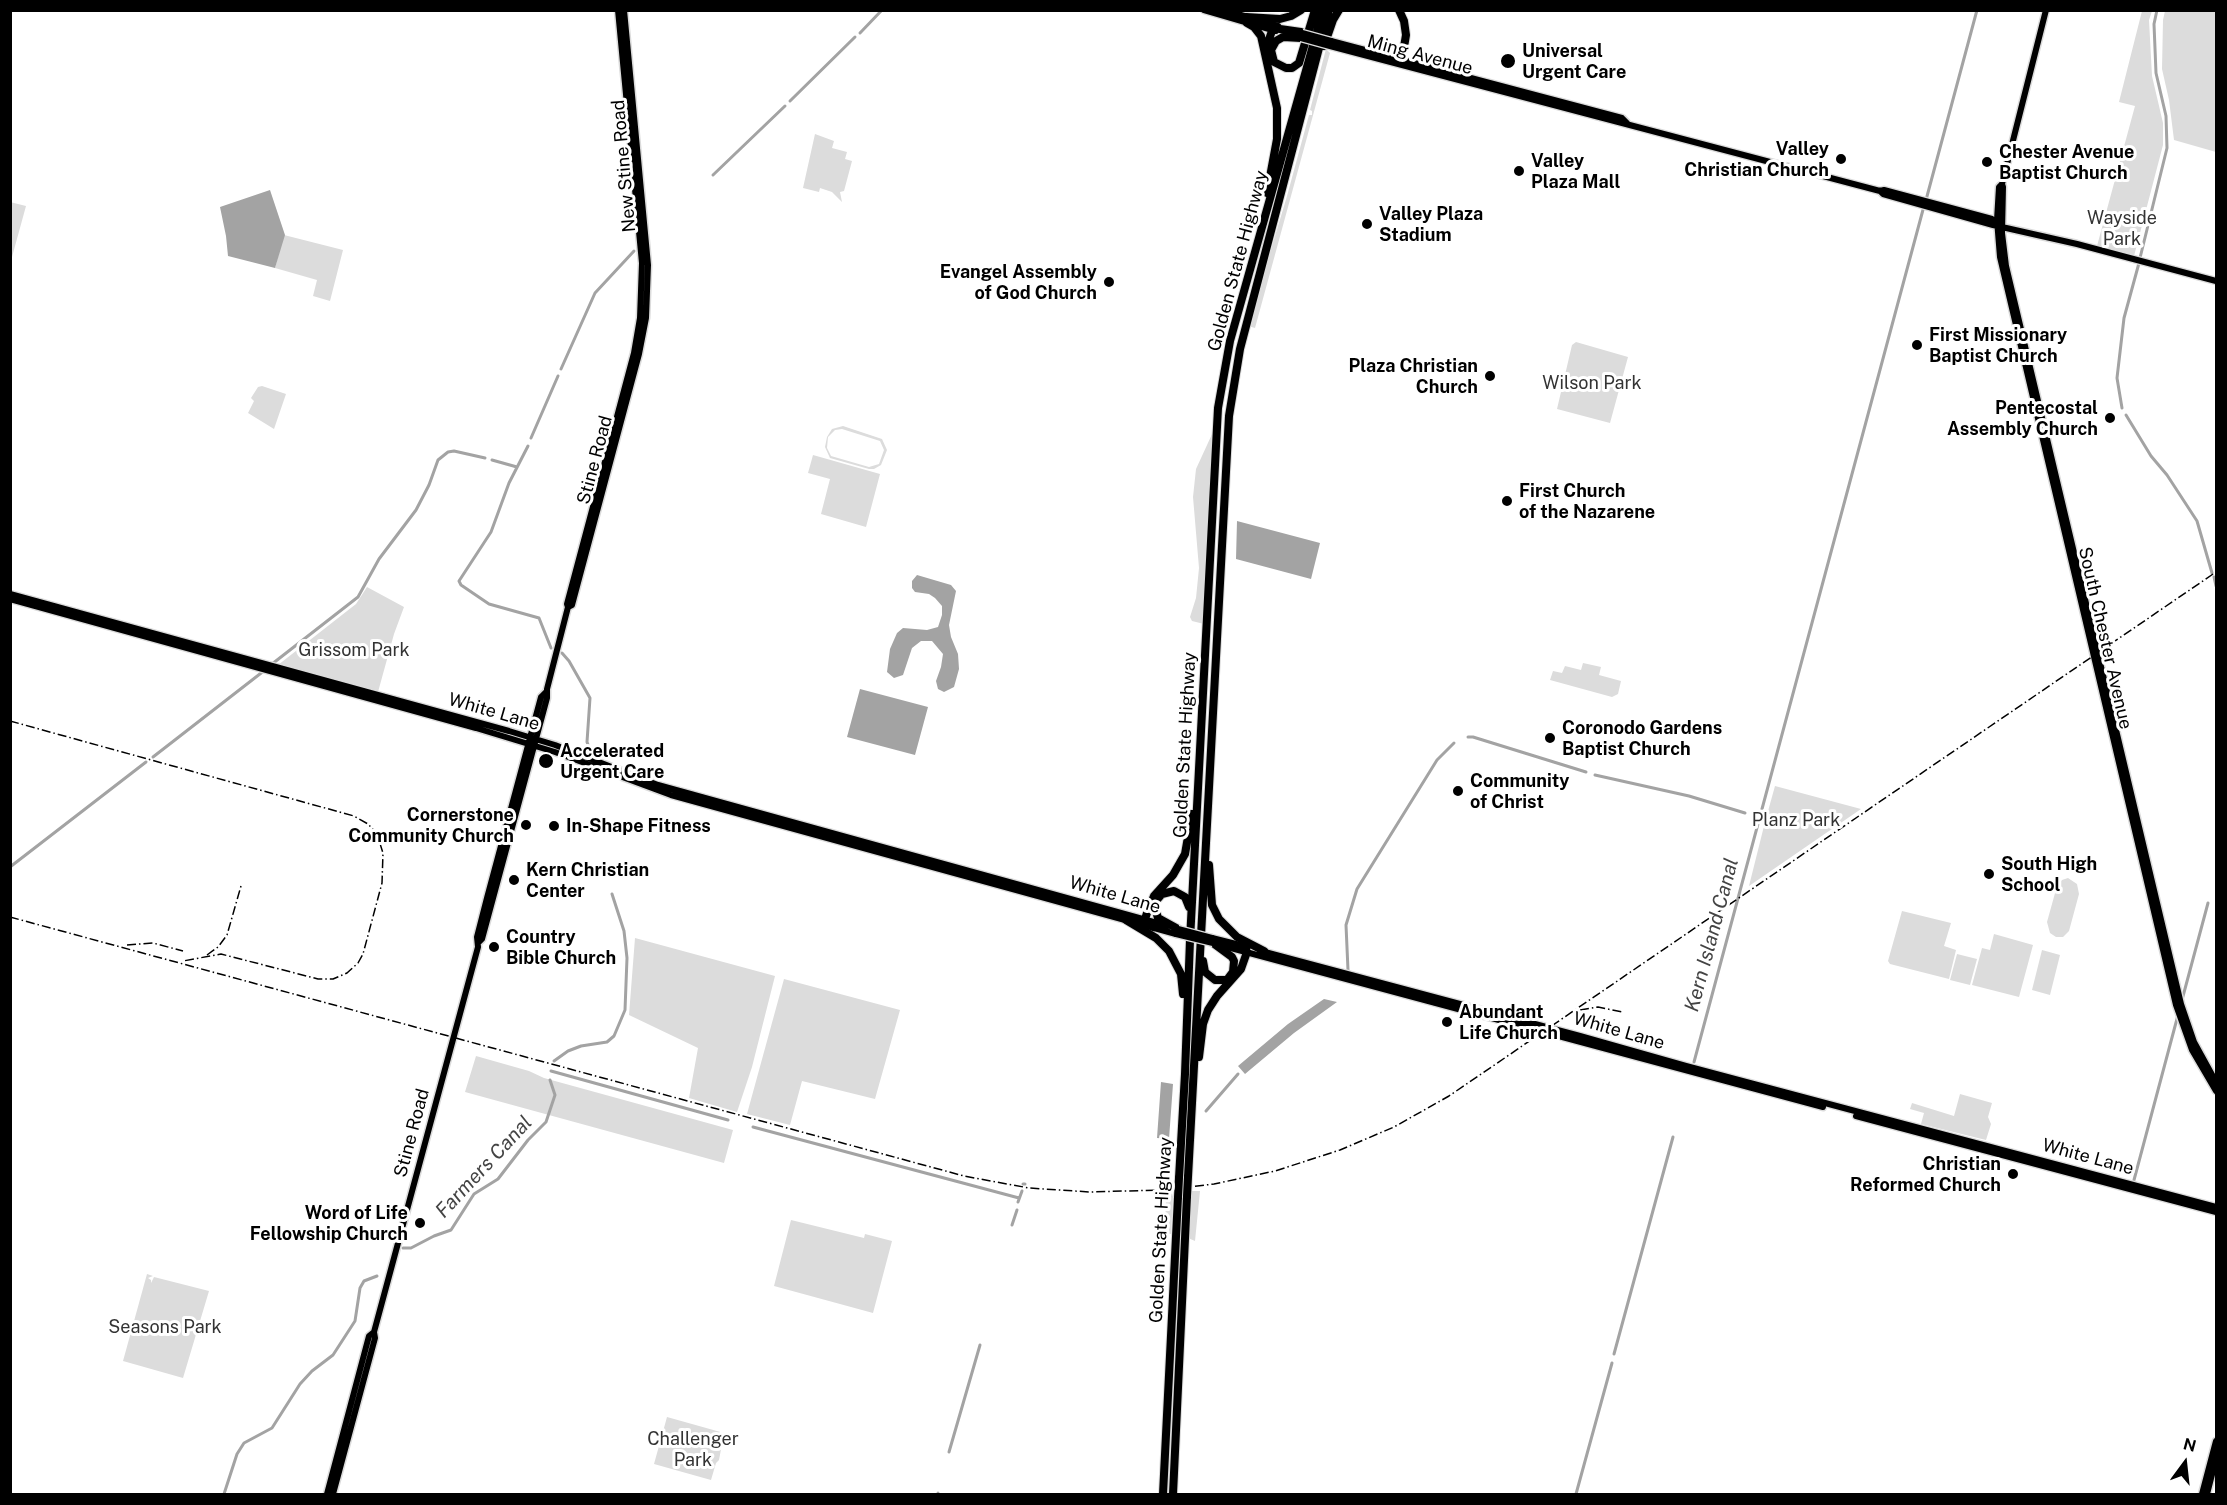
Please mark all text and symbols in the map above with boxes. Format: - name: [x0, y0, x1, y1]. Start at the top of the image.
- street label: Ming Avenue: [1365, 31, 1475, 79]
- place label: Universal Urgent Care: [1522, 40, 1626, 82]
- marker: Universal Urgent Care: [1499, 52, 1517, 70]
- street label: New Stine Road: [607, 99, 641, 233]
- place label: Valley Christian Church: [1684, 138, 1829, 180]
- place label: Chester Avenue Baptist Church: [1999, 141, 2134, 184]
- place label: Valley Plaza Mall: [1531, 150, 1620, 192]
- marker: Valley Christian Church: [1834, 152, 1848, 166]
- marker: Chester Avenue Baptist Church: [1980, 155, 1994, 169]
- marker: Valley Plaza Mall: [1512, 164, 1526, 178]
- street label: Golden State Highway: [1203, 168, 1273, 354]
- place label: Valley Plaza Stadium: [1379, 203, 1483, 246]
- park label: Wayside Park: [2087, 207, 2157, 250]
- marker: Valley Plaza Stadium: [1360, 217, 1374, 231]
- place label: Evangel Assembly of God Church: [940, 261, 1097, 304]
- marker: Evangel Assembly of God Church: [1102, 275, 1116, 289]
- place label: First Missionary Baptist Church: [1929, 324, 2067, 366]
- marker: First Missionary Baptist Church: [1910, 338, 1924, 352]
- place label: Plaza Christian Church: [1348, 355, 1478, 398]
- marker: Plaza Christian Church: [1483, 369, 1497, 383]
- park label: Wilson Park: [1542, 372, 1642, 394]
- place label: Pentecostal Assembly Church: [1947, 397, 2098, 440]
- marker: Pentecostal Assembly Church: [2103, 411, 2117, 425]
- street label: Stine Road: [573, 413, 617, 507]
- place label: First Church of the Nazarene: [1519, 480, 1655, 522]
- marker: First Church of the Nazarene: [1500, 494, 1514, 508]
- street label: South Chester Avenue: [2074, 545, 2136, 731]
- park label: Grissom Park: [298, 639, 410, 661]
- street label: Golden State Highway: [1169, 651, 1201, 839]
- street label: White Lane: [446, 689, 542, 735]
- place label: Coronodo Gardens Baptist Church: [1562, 717, 1722, 760]
- marker: Coronodo Gardens Baptist Church: [1543, 731, 1557, 745]
- place label: Accelerated Urgent Care: [560, 740, 664, 783]
- marker: Accelerated Urgent Care: [537, 752, 555, 770]
- place label: Community of Christ: [1470, 770, 1569, 812]
- marker: Community of Christ: [1451, 784, 1465, 798]
- place label: Cornerstone Community Church: [348, 804, 514, 846]
- park label: Planz Park: [1752, 809, 1840, 831]
- place label: In-Shape Fitness: [566, 815, 711, 837]
- marker: Cornerstone Community Church: [519, 818, 533, 832]
- marker: In-Shape Fitness: [547, 819, 561, 833]
- place label: South High School: [2001, 853, 2097, 896]
- water label: Kern Island Canal: [1680, 856, 1744, 1014]
- place label: Kern Christian Center: [526, 859, 649, 902]
- marker: South High School: [1982, 867, 1996, 881]
- street label: White Lane: [1067, 872, 1163, 918]
- marker: Kern Christian Center: [507, 873, 521, 887]
- place label: Country Bible Church: [506, 926, 616, 968]
- marker: Country Bible Church: [487, 940, 501, 954]
- place label: Abundant Life Church: [1459, 1001, 1558, 1044]
- street label: White Lane: [1571, 1008, 1667, 1054]
- marker: Abundant Life Church: [1440, 1015, 1454, 1029]
- street label: Stine Road: [390, 1086, 434, 1180]
- water label: Farmers Canal: [431, 1111, 537, 1223]
- street label: White Lane: [2040, 1134, 2136, 1180]
- street label: Golden State Highway: [1145, 1136, 1177, 1324]
- place label: Christian Reformed Church: [1850, 1153, 2001, 1196]
- marker: Christian Reformed Church: [2006, 1167, 2020, 1181]
- place label: Word of Life Fellowship Church: [250, 1202, 408, 1244]
- marker: Word of Life Fellowship Church: [413, 1216, 427, 1230]
- park label: Seasons Park: [108, 1316, 222, 1338]
- park label: Challenger Park: [647, 1428, 739, 1470]
- north arrow: [2155, 1433, 2215, 1493]
- text: N: [2181, 1434, 2198, 1456]

